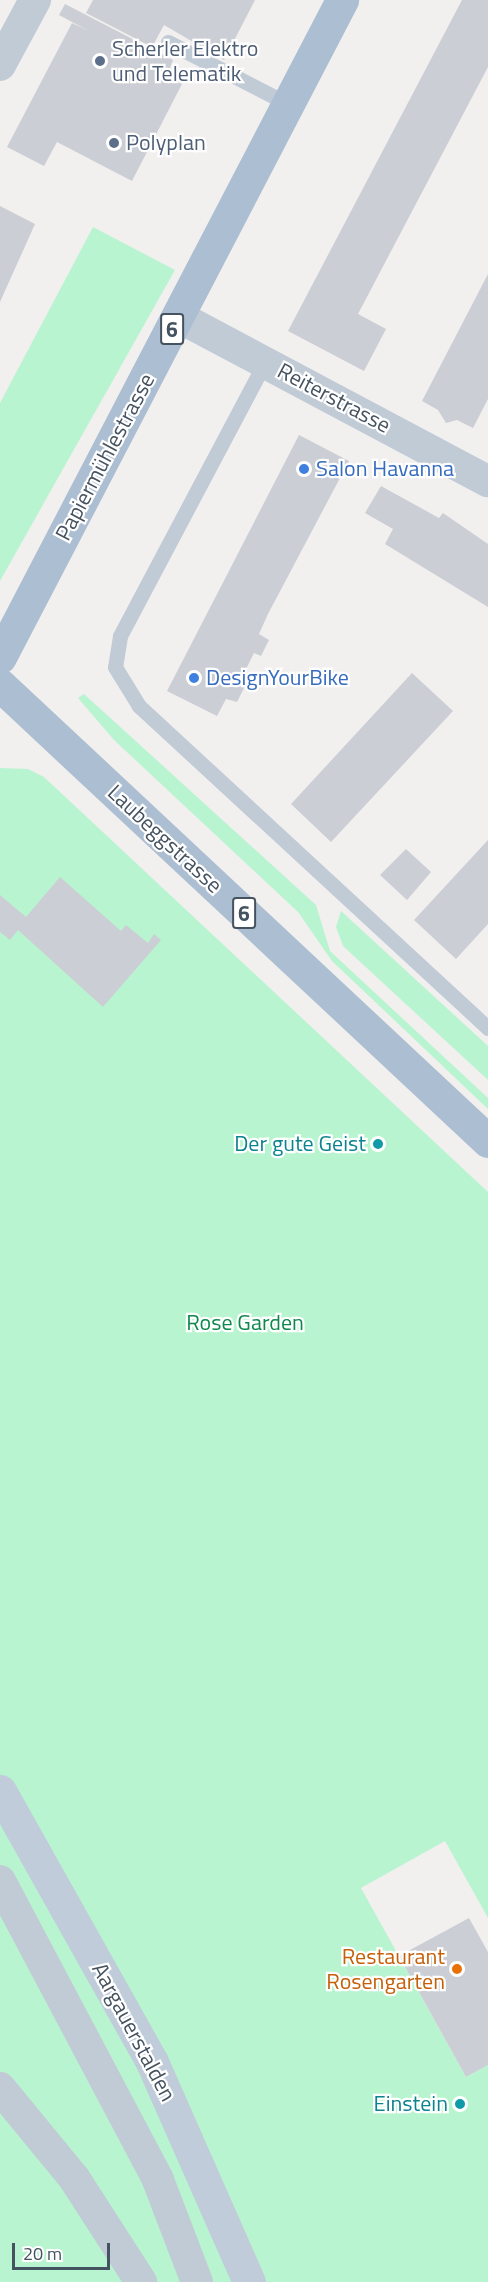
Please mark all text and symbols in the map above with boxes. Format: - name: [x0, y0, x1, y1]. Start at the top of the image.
- place label: Scherler Elektro und Telematik: [112, 35, 258, 86]
- marker: Scherler Elektro und Telematik: [93, 54, 107, 68]
- place label: Polyplan: [126, 130, 206, 156]
- marker: Polyplan: [107, 136, 121, 150]
- road number: 6: [160, 311, 184, 347]
- street label: Reiterstrasse: [273, 357, 395, 439]
- street label: Papiermühlestrasse: [50, 369, 160, 545]
- place label: Salon Havanna: [316, 456, 454, 482]
- marker: Salon Havanna: [297, 462, 311, 476]
- place label: DesignYourBike: [206, 665, 349, 691]
- marker: DesignYourBike: [187, 671, 201, 685]
- street label: Laubeggstrasse: [102, 779, 228, 899]
- road number: 6: [232, 895, 256, 931]
- place label: Der gute Geist: [234, 1131, 366, 1157]
- marker: Der gute Geist: [371, 1137, 385, 1151]
- park label: Rose Garden: [186, 1310, 304, 1336]
- place label: Restaurant Rosengarten: [326, 1943, 445, 1994]
- street label: Aargauerstalden: [86, 1958, 182, 2106]
- marker: Restaurant Rosengarten: [450, 1962, 464, 1976]
- place label: Einstein: [374, 2091, 448, 2117]
- marker: Einstein: [453, 2097, 467, 2111]
- scale bar: [15, 2231, 112, 2269]
- text: 20 m: [23, 2240, 62, 2267]

